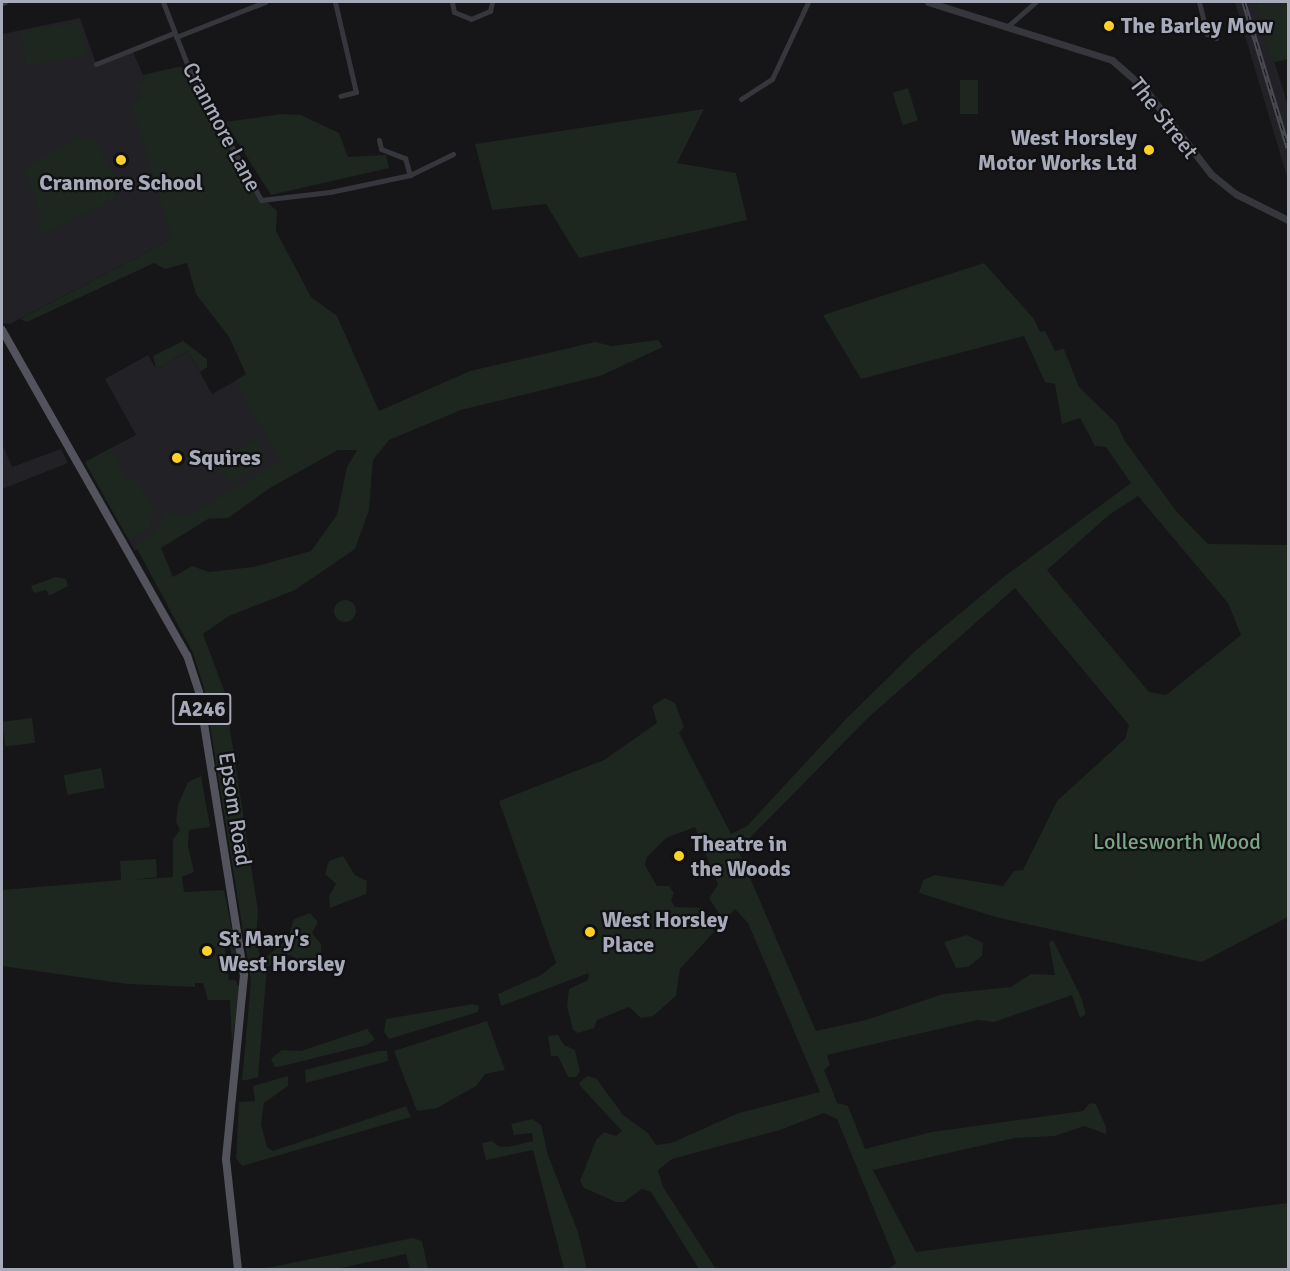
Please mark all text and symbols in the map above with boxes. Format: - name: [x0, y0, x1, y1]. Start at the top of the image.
- place label: The Barley Mow: [1121, 13, 1273, 39]
- marker: The Barley Mow: [1102, 19, 1116, 33]
- street label: Cranmore Lane: [177, 58, 267, 196]
- street label: The Street: [1124, 72, 1204, 164]
- place label: West Horsley Motor Works Ltd: [978, 124, 1137, 176]
- marker: West Horsley Motor Works Ltd: [1142, 143, 1156, 157]
- marker: Cranmore School: [114, 153, 128, 167]
- place label: Cranmore School: [39, 170, 203, 196]
- place label: Squires: [189, 445, 261, 471]
- marker: Squires: [170, 451, 184, 465]
- road number: A246: [172, 691, 232, 727]
- street label: Epsom Road: [213, 750, 257, 868]
- park label: Lollesworth Wood: [1093, 829, 1261, 855]
- place label: Theatre in the Woods: [691, 830, 791, 882]
- marker: Theatre in the Woods: [672, 849, 686, 863]
- place label: West Horsley Place: [602, 906, 728, 957]
- place label: St Mary's West Horsley: [219, 925, 345, 976]
- marker: West Horsley Place: [583, 925, 597, 939]
- marker: St Mary's West Horsley: [200, 944, 214, 958]

